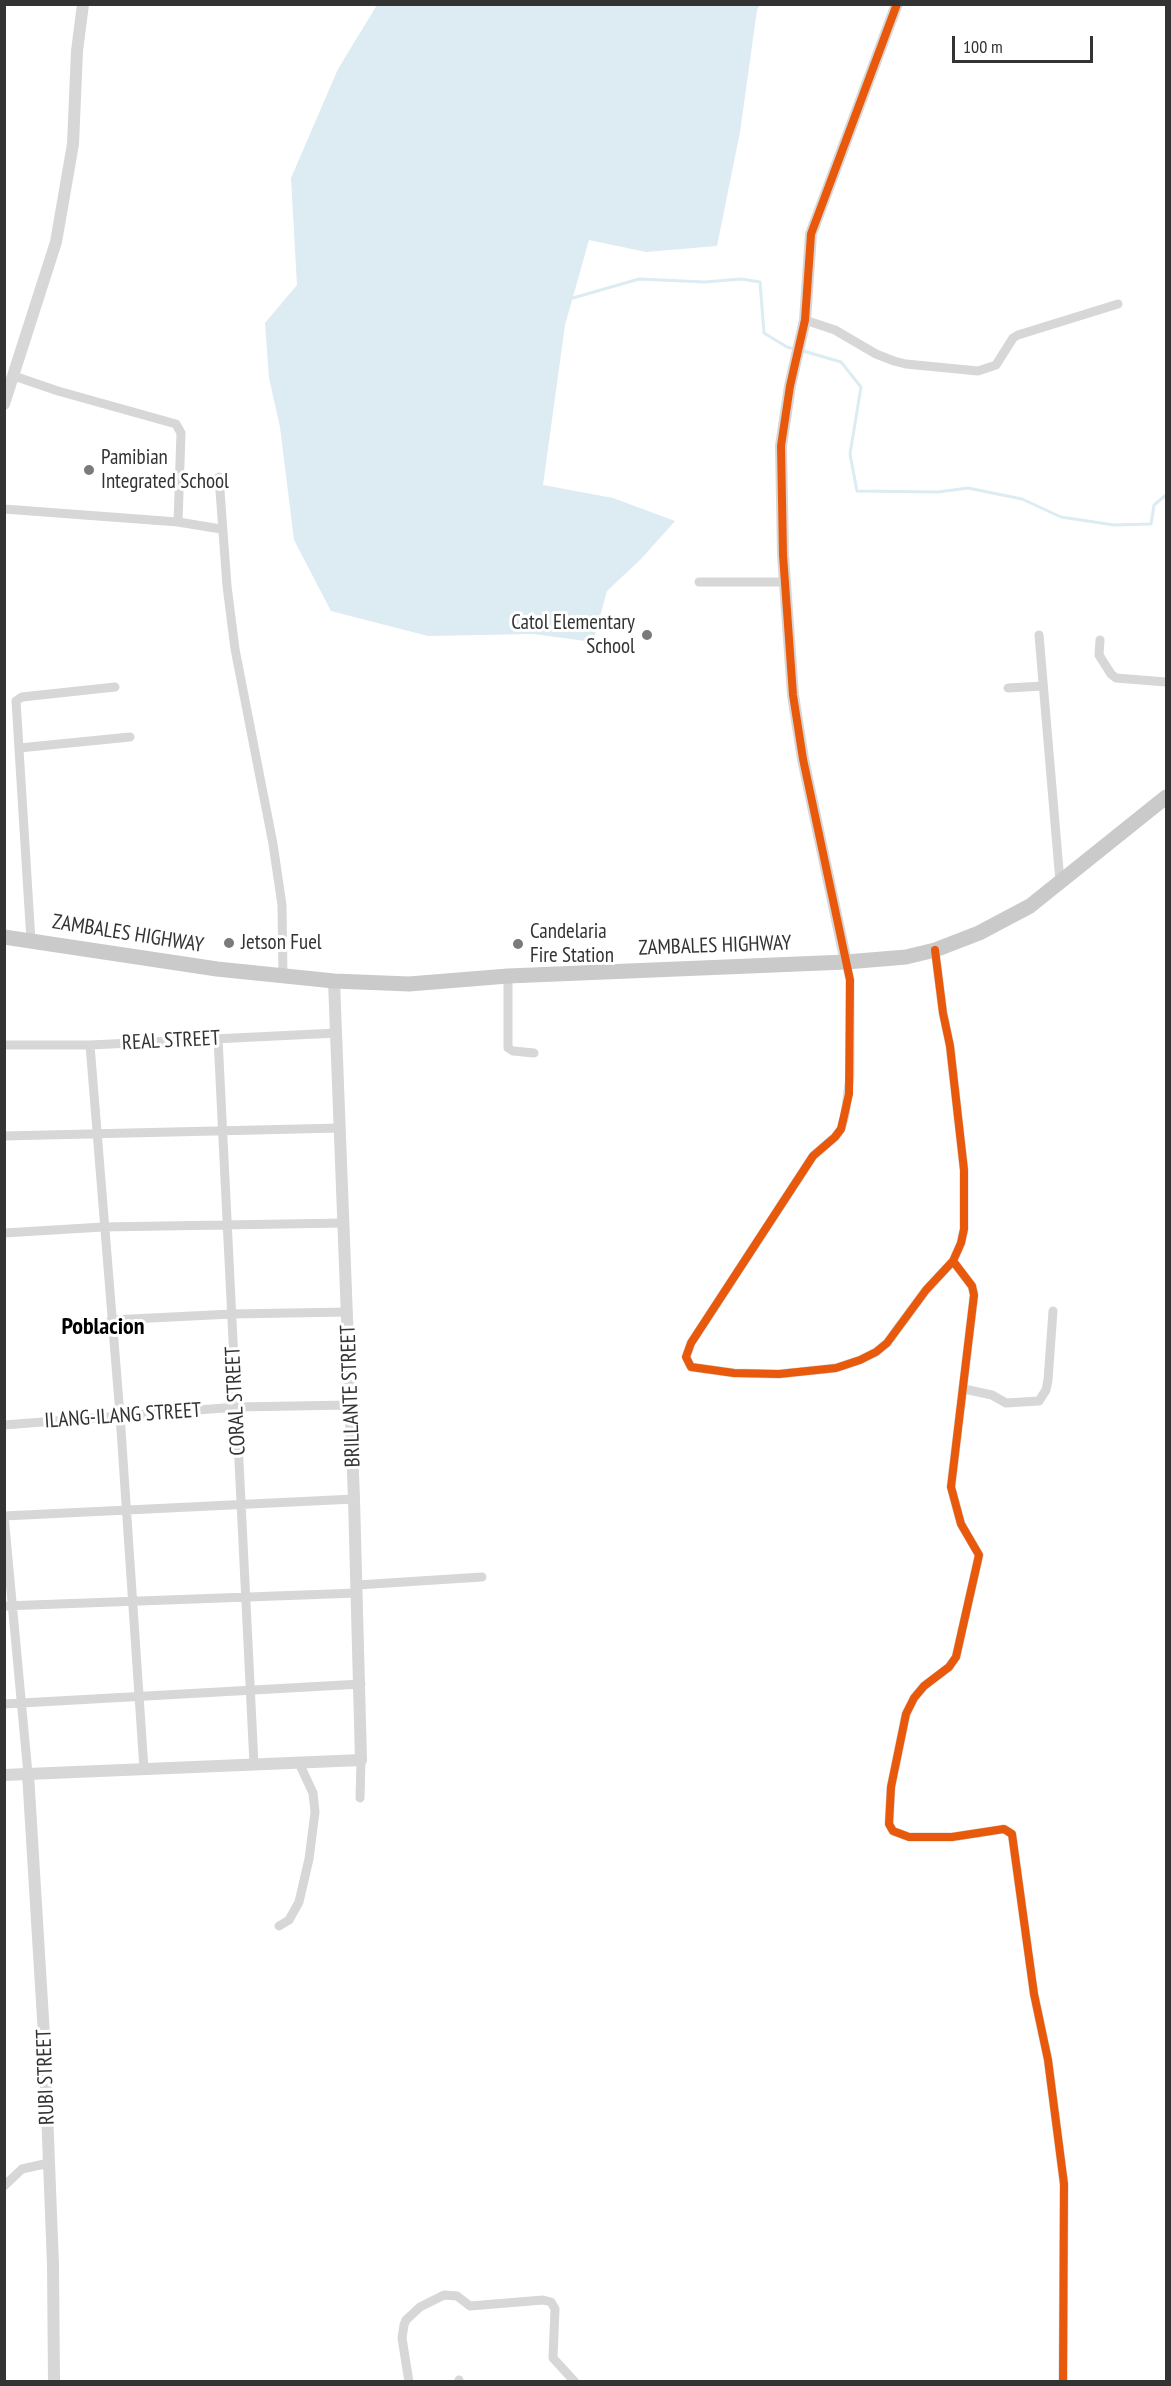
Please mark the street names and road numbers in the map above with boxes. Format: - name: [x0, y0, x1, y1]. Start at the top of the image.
- street label: ZAMBALES HIGHWAY: [51, 910, 205, 958]
- street label: ZAMBALES HIGHWAY: [638, 931, 792, 961]
- street label: REAL STREET: [121, 1026, 221, 1056]
- street label: BRILLANTE STREET: [336, 1324, 366, 1468]
- street label: CORAL STREET: [221, 1346, 251, 1456]
- street label: ILANG-ILANG STREET: [44, 1398, 202, 1434]
- street label: RUBI STREET: [32, 2029, 60, 2125]

